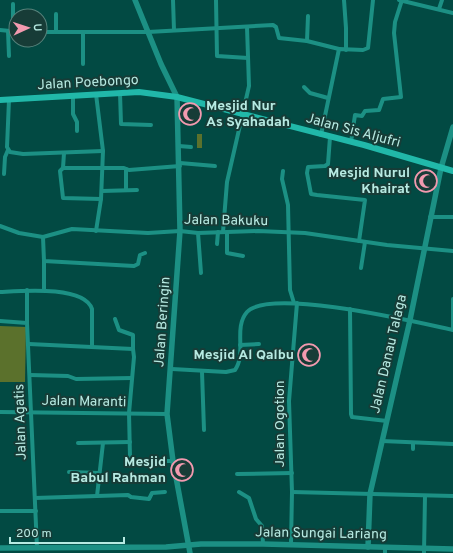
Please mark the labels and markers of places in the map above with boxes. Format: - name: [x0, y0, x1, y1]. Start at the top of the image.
- place label: Mesjid Nur As Syahadah: [206, 98, 290, 131]
- mosque icon: Mesjid Nur As Syahadah: [177, 101, 203, 127]
- place label: Mesjid Nurul Khairat: [328, 165, 410, 198]
- mosque icon: Mesjid Nurul Khairat: [413, 168, 439, 194]
- mosque icon: Mesjid Al Qalbu: [296, 342, 322, 368]
- place label: Mesjid Al Qalbu: [193, 347, 294, 364]
- place label: Mesjid Babul Rahman: [71, 454, 166, 487]
- mosque icon: Mesjid Babul Rahman: [169, 457, 195, 483]

